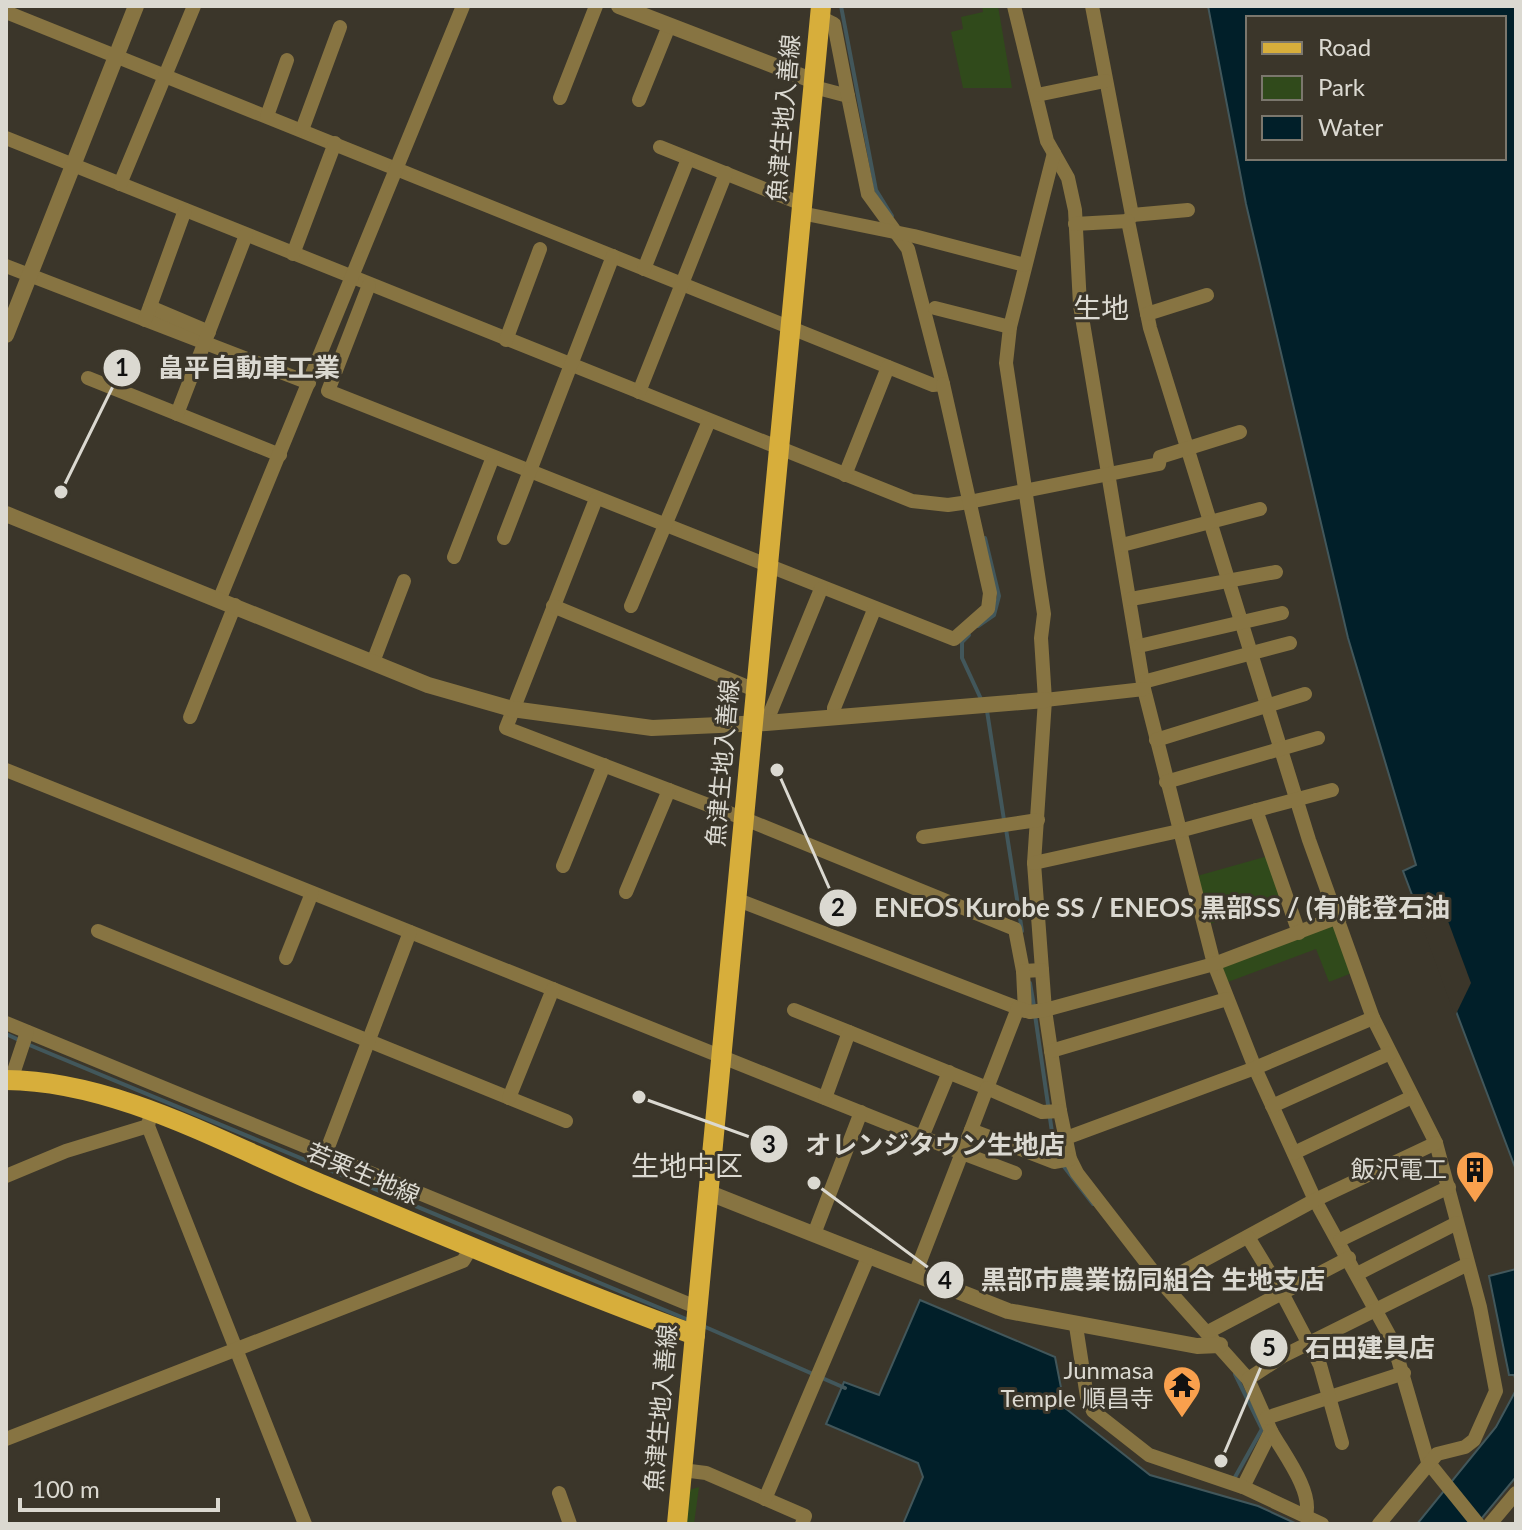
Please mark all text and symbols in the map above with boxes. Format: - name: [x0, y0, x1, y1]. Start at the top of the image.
- legend: [1246, 16, 1506, 160]
- text: Road: [1318, 32, 1371, 61]
- street label: 魚津生地入善線: [761, 33, 804, 203]
- text: Park: [1318, 72, 1366, 101]
- text: Water: [1318, 112, 1383, 141]
- district label: 生地: [1073, 290, 1129, 324]
- callout: 畠平自動車工業: [102, 343, 356, 393]
- text: 畠平自動車工業: [158, 351, 340, 383]
- text: 1: [115, 352, 129, 381]
- street label: 魚津生地入善線: [700, 678, 743, 848]
- callout: ENEOS Kurobe SS / ENEOS 黒部SS / (有)能登石油: [818, 883, 1466, 933]
- text: ENEOS Kurobe SS / ENEOS 黒部SS / (有)能登石油: [874, 891, 1450, 923]
- text: 2: [831, 892, 845, 921]
- callout: オレンジタウン生地店: [749, 1119, 1081, 1169]
- text: オレンジタウン生地店: [805, 1128, 1065, 1160]
- text: 3: [762, 1129, 776, 1158]
- street label: 若栗生地線: [303, 1136, 424, 1209]
- district label: 生地中区: [631, 1148, 743, 1182]
- building icon: 飯沢電工: [1454, 1149, 1496, 1204]
- place label: 飯沢電工: [1351, 1154, 1447, 1183]
- callout: 黒部市農業協同組合 生地支店: [925, 1255, 1342, 1305]
- text: 黒部市農業協同組合 生地支店: [981, 1263, 1325, 1295]
- text: 4: [938, 1265, 952, 1294]
- street label: 魚津生地入善線: [638, 1323, 681, 1493]
- callout: 石田建具店: [1249, 1323, 1451, 1373]
- text: 石田建具店: [1305, 1331, 1435, 1363]
- text: 5: [1262, 1332, 1276, 1361]
- place label: Junmasa Temple 順昌寺: [1000, 1355, 1154, 1412]
- temple icon: Junmasa Temple 順昌寺: [1161, 1364, 1203, 1419]
- scale bar: [20, 1462, 218, 1512]
- text: 100 m: [32, 1474, 100, 1503]

